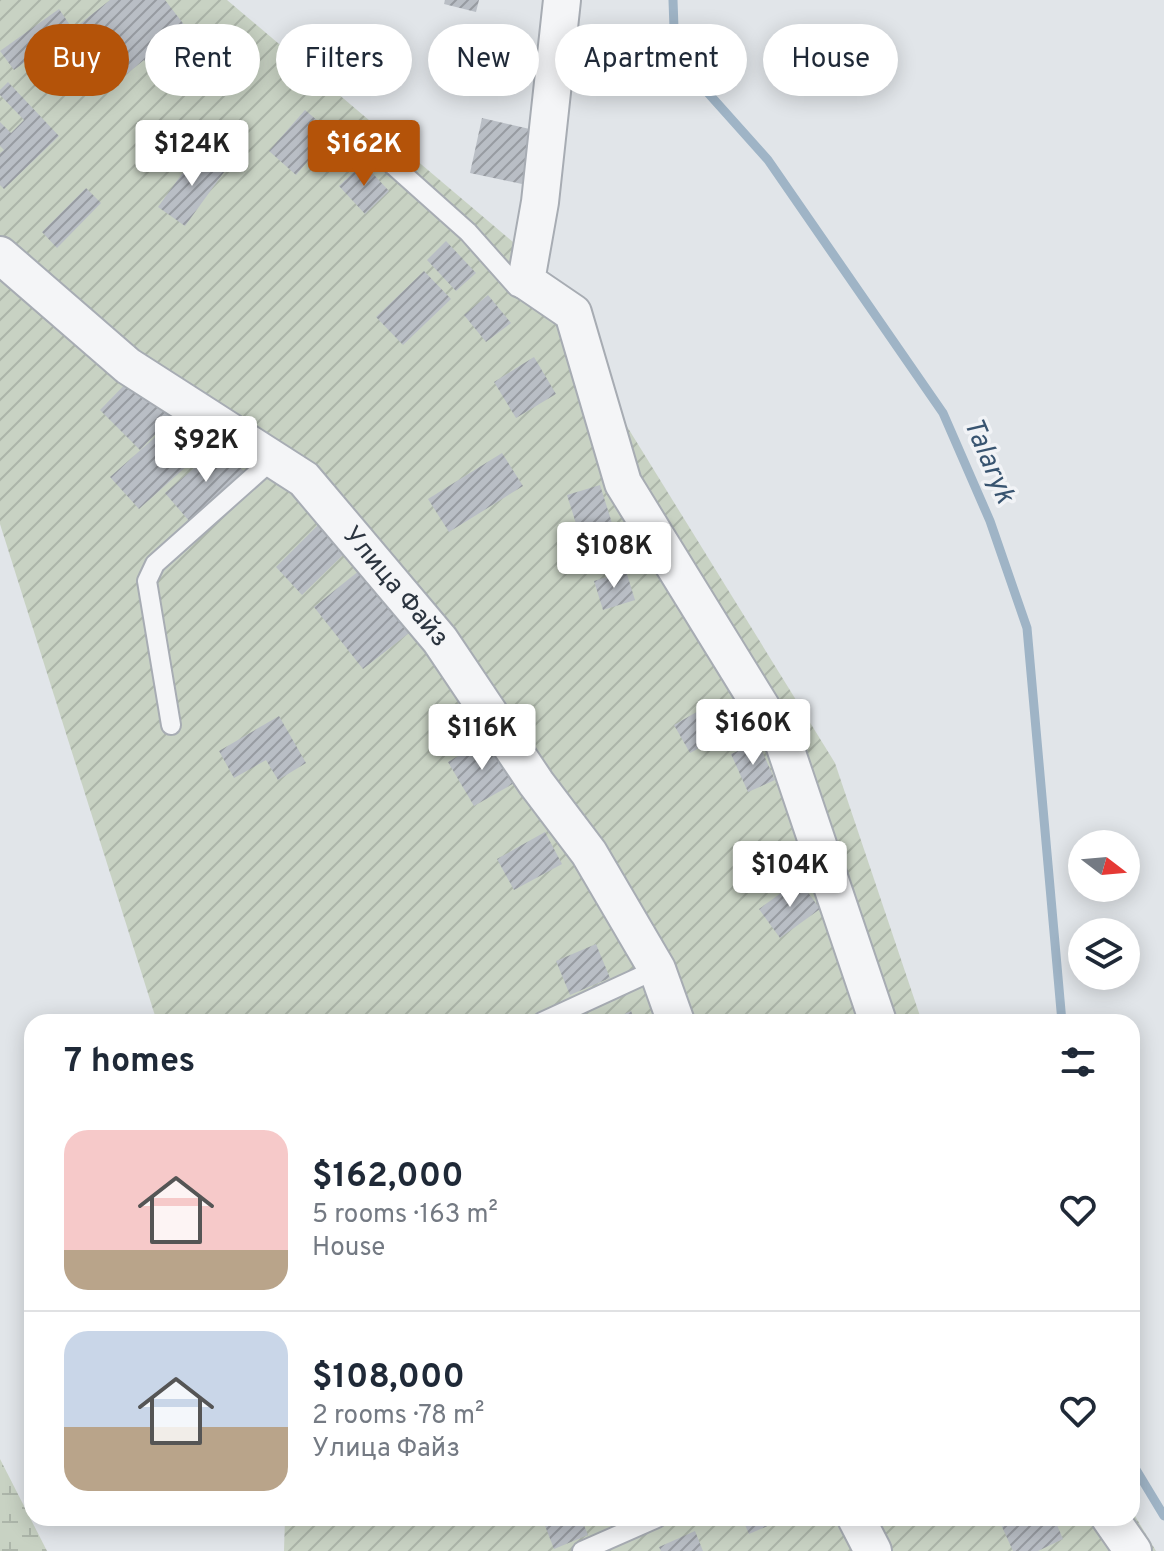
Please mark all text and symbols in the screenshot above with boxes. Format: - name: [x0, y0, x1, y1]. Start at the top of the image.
- chip: Buy: [24, 24, 129, 96]
- chip: Rent: [145, 24, 260, 96]
- chip: Filters: [276, 24, 412, 96]
- chip: New: [428, 24, 539, 96]
- chip: Apartment: [555, 24, 747, 96]
- chip: House: [763, 24, 898, 96]
- pin: $124K: [136, 120, 248, 188]
- pin: $162K: [308, 120, 420, 188]
- text: $124K: [153, 129, 231, 162]
- text: $162K: [326, 129, 402, 162]
- water label: Talaryk: [954, 413, 1022, 510]
- pin: $92K: [159, 416, 253, 484]
- text: $92K: [173, 425, 239, 458]
- street label: Улица Файз: [335, 520, 456, 654]
- pin: $108K: [558, 522, 670, 590]
- text: $108K: [575, 531, 653, 564]
- pin: $160K: [697, 699, 809, 767]
- pin: $116K: [426, 704, 538, 772]
- text: $160K: [714, 708, 792, 741]
- text: $116K: [447, 713, 517, 746]
- north arrow: [1068, 830, 1140, 902]
- map controls: [1068, 830, 1140, 990]
- pin: $104K: [734, 841, 846, 909]
- text: $104K: [751, 850, 829, 883]
- button: layers: [1068, 918, 1140, 990]
- icon: filters: [1056, 1040, 1100, 1084]
- text: 7 homes: [64, 1041, 195, 1084]
- text: $162,000: [312, 1156, 464, 1199]
- icon: home: [128, 1162, 224, 1258]
- icon: heart: [1056, 1188, 1100, 1232]
- text: 5 rooms · 163 m²: [312, 1199, 498, 1232]
- text: House: [312, 1232, 385, 1265]
- text: $108,000: [312, 1357, 465, 1400]
- icon: home: [128, 1363, 224, 1459]
- icon: heart: [1056, 1389, 1100, 1433]
- text: 2 rooms · 78 m²: [312, 1400, 484, 1433]
- text: Улица Файз: [312, 1433, 460, 1466]

